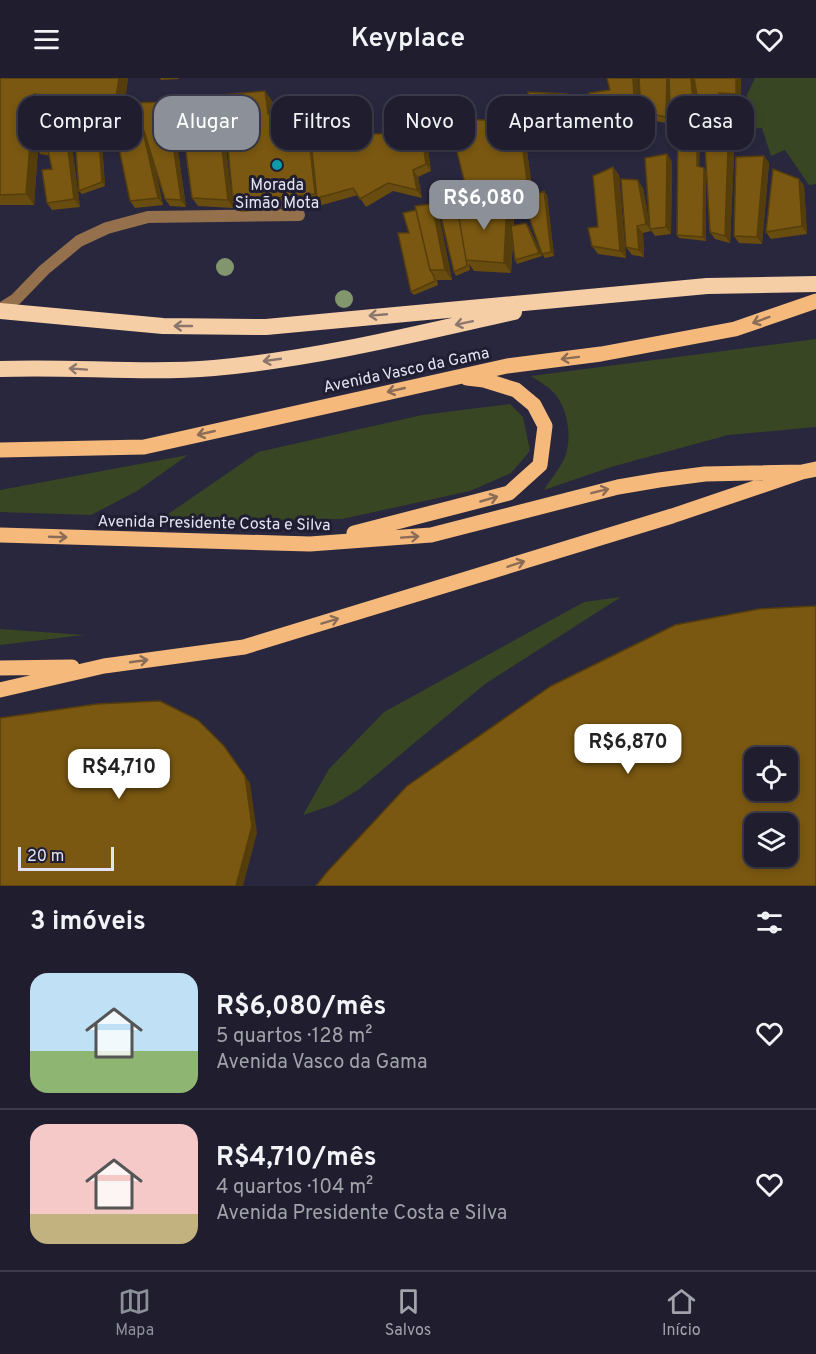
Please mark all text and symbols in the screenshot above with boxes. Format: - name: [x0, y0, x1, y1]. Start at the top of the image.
- text: Keyplace: [351, 22, 465, 56]
- icon: menu: [30, 23, 63, 56]
- icon: heart: [753, 23, 786, 56]
- chip: Comprar: [18, 96, 142, 150]
- chip: Alugar: [154, 96, 259, 150]
- chip: Filtros: [271, 96, 372, 150]
- chip: Novo: [384, 96, 475, 150]
- chip: Apartamento: [487, 96, 655, 150]
- chip: Casa: [667, 96, 754, 150]
- marker: Morada Simão Mota: [270, 158, 284, 172]
- place label: Morada Simão Mota: [235, 176, 319, 214]
- pin: R$6,080: [429, 180, 539, 231]
- text: R$6,080: [443, 186, 525, 212]
- one-way arrow: [368, 310, 388, 321]
- one-way arrow: [752, 316, 771, 327]
- one-way arrow: [454, 318, 474, 329]
- one-way arrow: [174, 320, 194, 332]
- street label: Avenida Vasco da Gama: [322, 344, 491, 398]
- one-way arrow: [561, 352, 580, 363]
- one-way arrow: [263, 355, 283, 366]
- one-way arrow: [68, 364, 88, 375]
- one-way arrow: [387, 384, 406, 396]
- one-way arrow: [197, 427, 216, 439]
- one-way arrow: [590, 485, 609, 497]
- one-way arrow: [479, 493, 498, 504]
- street label: Avenida Presidente Costa e Silva: [97, 512, 331, 536]
- one-way arrow: [48, 531, 68, 543]
- one-way arrow: [400, 531, 420, 542]
- one-way arrow: [506, 558, 525, 569]
- one-way arrow: [320, 615, 339, 626]
- one-way arrow: [129, 656, 149, 667]
- pin: R$6,870: [573, 724, 683, 775]
- text: R$6,870: [588, 730, 668, 756]
- map controls: [744, 747, 798, 867]
- button: locate: [744, 747, 798, 801]
- pin: R$4,710: [64, 749, 174, 800]
- text: R$4,710: [82, 755, 156, 781]
- button: layers: [744, 813, 798, 867]
- scale bar: [18, 844, 114, 872]
- text: 20 m: [27, 847, 64, 867]
- text: 3 imóveis: [30, 906, 146, 939]
- icon: filters: [753, 906, 786, 939]
- text: R$6,080/mês: [216, 991, 386, 1024]
- icon: home: [78, 997, 150, 1069]
- icon: heart: [753, 1017, 786, 1050]
- text: 5 quartos · 128 m²: [216, 1024, 373, 1050]
- text: Avenida Vasco da Gama: [216, 1050, 428, 1076]
- text: R$4,710/mês: [216, 1142, 376, 1175]
- icon: home: [78, 1148, 150, 1220]
- icon: heart: [753, 1168, 786, 1201]
- text: 4 quartos · 104 m²: [216, 1175, 373, 1201]
- text: Avenida Presidente Costa e Silva: [216, 1201, 507, 1227]
- tab: Mapa: [115, 1285, 154, 1341]
- tab: Salvos: [385, 1285, 431, 1341]
- tab: Início: [662, 1285, 701, 1341]

